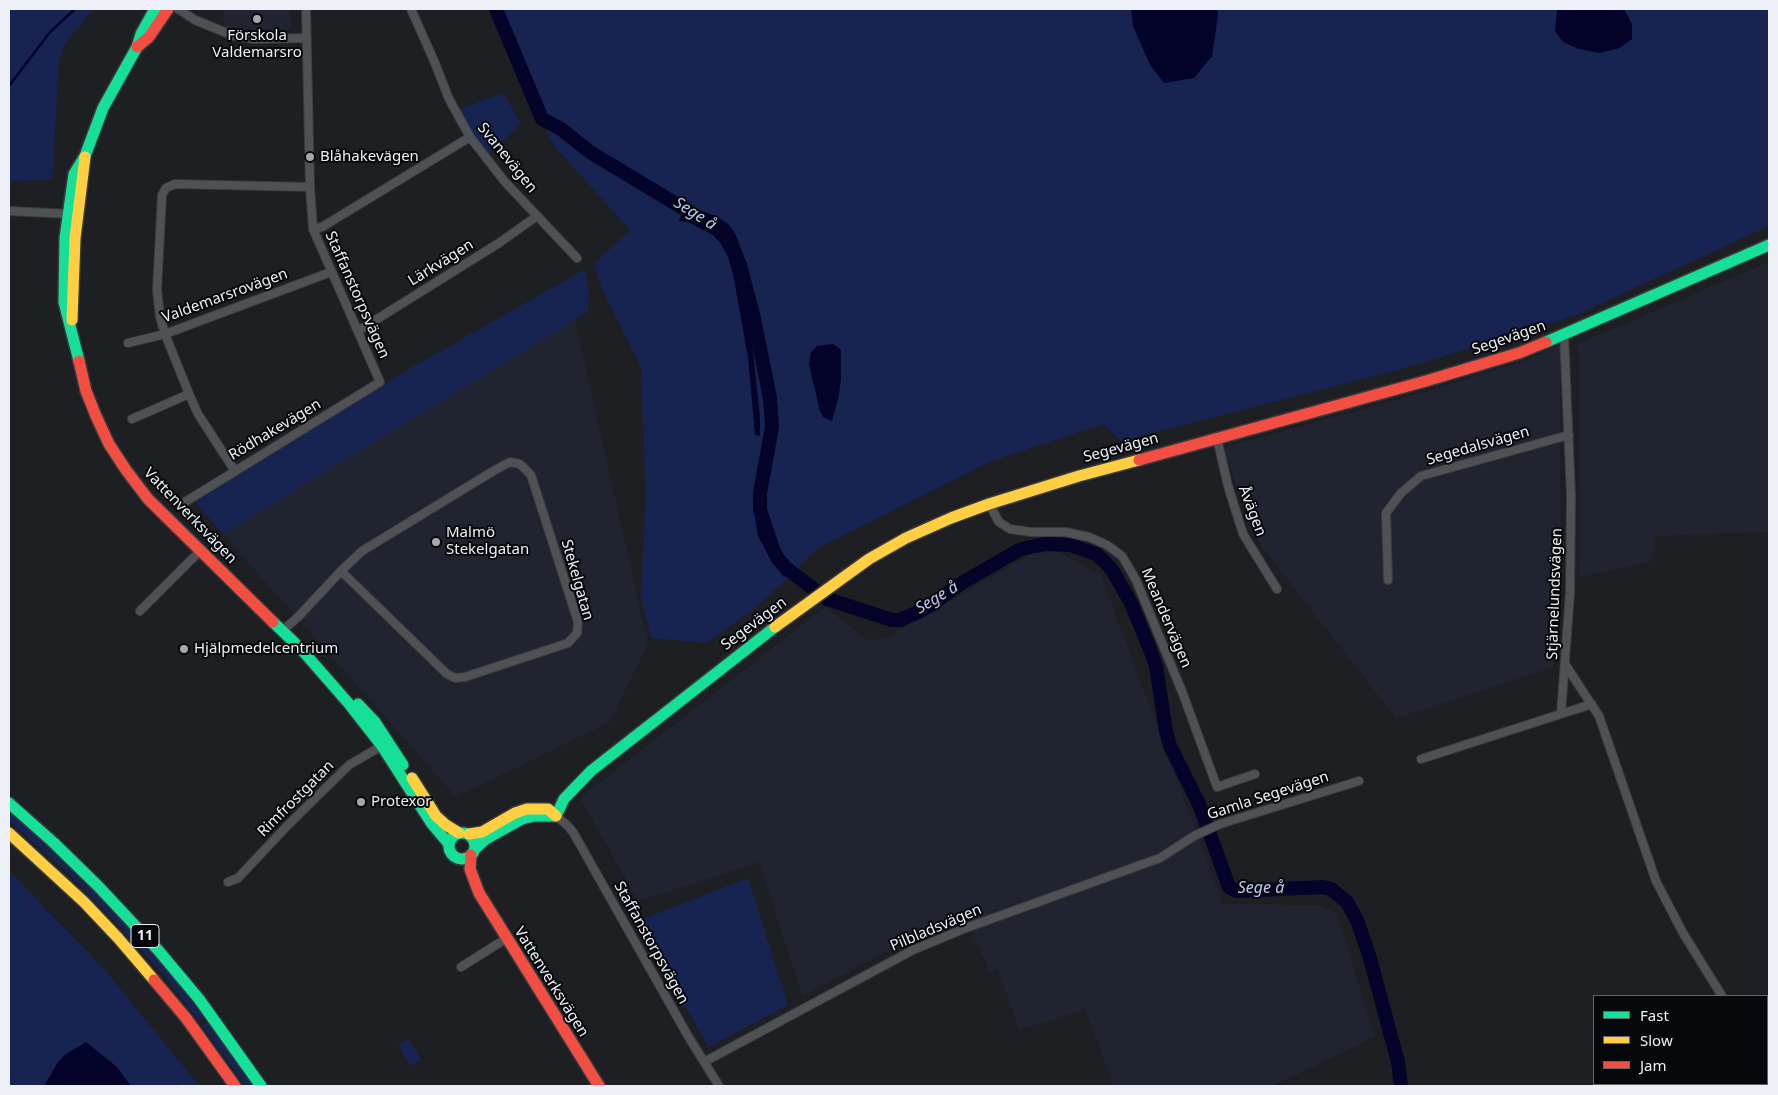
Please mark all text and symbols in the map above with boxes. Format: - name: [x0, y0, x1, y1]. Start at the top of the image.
- marker: Förskola Valdemarsro: [251, 13, 263, 25]
- place label: Förskola Valdemarsro: [212, 27, 302, 62]
- street label: Svanevägen: [473, 119, 541, 197]
- place label: Blåhakevägen: [320, 148, 419, 166]
- marker: Blåhakevägen: [304, 151, 316, 163]
- water label: Sege å: [670, 194, 720, 234]
- street label: Staffanstorpsvägen: [321, 229, 393, 361]
- street label: Lärkvägen: [405, 236, 477, 290]
- street label: Valdemarsrovägen: [160, 265, 290, 327]
- street label: Segevägen: [1470, 317, 1548, 359]
- street label: Rödhakevägen: [226, 395, 324, 465]
- street label: Segedalsvägen: [1425, 423, 1531, 469]
- street label: Segevägen: [1081, 429, 1161, 467]
- street label: Vattenverksvägen: [140, 464, 240, 568]
- street label: Åvägen: [1234, 483, 1270, 539]
- place label: Malmö Stekelgatan: [446, 524, 529, 559]
- street label: Stjärnelundsvägen: [1544, 528, 1566, 660]
- marker: Malmö Stekelgatan: [430, 536, 442, 548]
- street label: Stekelgatan: [557, 538, 597, 622]
- street label: Meandervägen: [1137, 565, 1195, 671]
- water label: Sege å: [912, 578, 962, 618]
- street label: Segevägen: [718, 594, 790, 654]
- place label: Hjälpmedelcentrium: [194, 640, 338, 658]
- marker: Hjälpmedelcentrium: [178, 643, 190, 655]
- street label: Rimfrostgatan: [254, 757, 338, 841]
- street label: Gamla Segevägen: [1205, 768, 1331, 824]
- place label: Protexor: [371, 793, 432, 811]
- marker: Protexor: [355, 796, 367, 808]
- water label: Sege å: [1238, 878, 1284, 898]
- street label: Staffanstorpsvägen: [610, 879, 692, 1007]
- street label: Pilbladsvägen: [888, 901, 984, 955]
- road number: 11: [131, 924, 159, 948]
- street label: Vattenverksvägen: [510, 924, 592, 1040]
- legend: [1593, 995, 1768, 1085]
- text: Fast: [1640, 1005, 1669, 1025]
- text: Slow: [1640, 1030, 1673, 1050]
- text: Jam: [1640, 1055, 1667, 1075]

